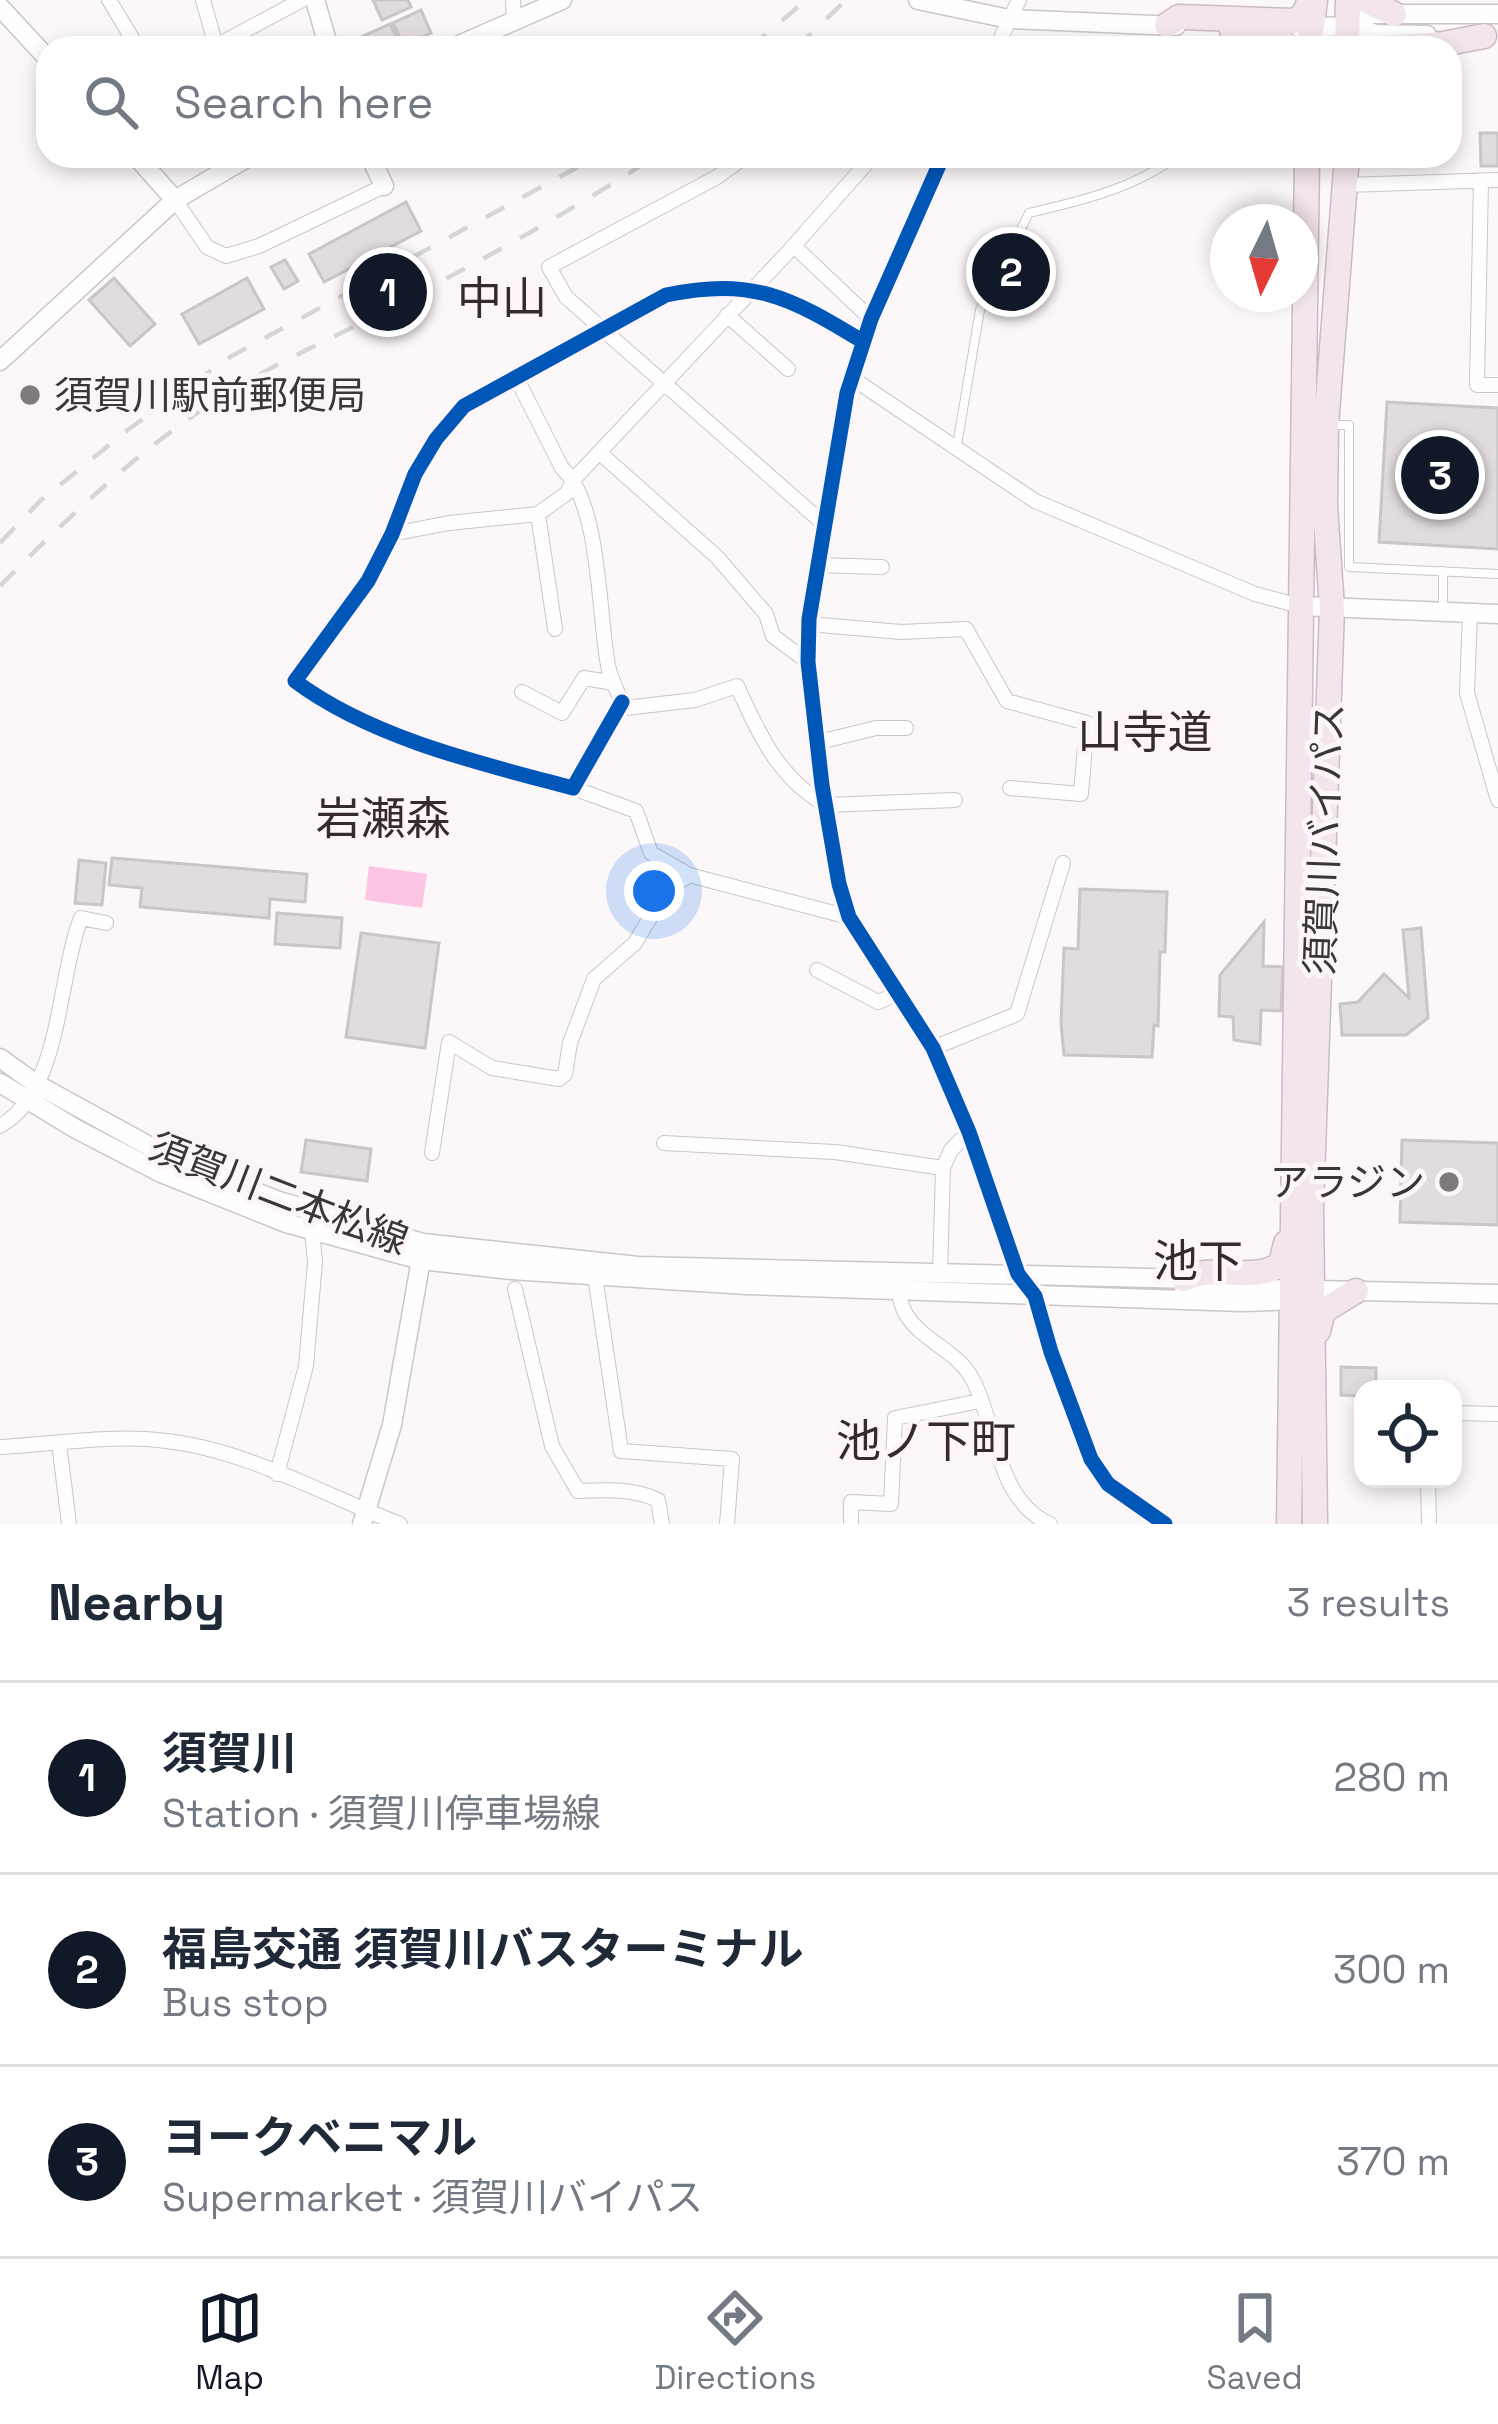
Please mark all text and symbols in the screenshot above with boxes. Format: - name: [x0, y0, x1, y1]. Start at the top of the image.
- search box: [36, 36, 1462, 168]
- icon: search: [78, 69, 144, 135]
- text: Search here: [174, 74, 433, 131]
- north arrow: [1210, 204, 1318, 312]
- pin: 2: [972, 227, 1050, 317]
- pin: 1: [349, 247, 427, 337]
- district label: 中山: [457, 270, 547, 327]
- place label: 須賀川駅前郵便局: [54, 371, 366, 420]
- marker: 須賀川駅前郵便局: [17, 382, 43, 408]
- pin: 3: [1401, 430, 1479, 520]
- street label: 須賀川バイパス: [1295, 702, 1354, 976]
- district label: 山寺道: [1077, 704, 1213, 761]
- district label: 岩瀬森: [315, 790, 451, 847]
- your location: [624, 861, 684, 921]
- street label: 須賀川二本松線: [143, 1122, 415, 1265]
- place label: アラジン: [1270, 1158, 1425, 1207]
- marker: アラジン: [1436, 1169, 1462, 1195]
- district label: 池下: [1153, 1233, 1243, 1290]
- map controls: [1354, 1380, 1462, 1488]
- button: locate: [1354, 1380, 1462, 1488]
- district label: 池ノ下町: [836, 1413, 1016, 1470]
- text: Nearby: [48, 1570, 225, 1635]
- text: 3 results: [1287, 1578, 1450, 1627]
- text: 須賀川: [162, 1725, 297, 1782]
- text: 1: [78, 1753, 96, 1802]
- text: 280 m: [1334, 1753, 1450, 1802]
- text: Station · 須賀川停車場線: [162, 1789, 601, 1838]
- text: 福島交通 須賀川バスターミナル: [162, 1921, 803, 1978]
- text: 2: [75, 1945, 99, 1994]
- text: 300 m: [1333, 1945, 1450, 1994]
- text: Bus stop: [162, 1978, 329, 2027]
- text: ヨークベニマル: [162, 2109, 477, 2166]
- text: 3: [75, 2137, 99, 2186]
- text: 370 m: [1336, 2137, 1450, 2186]
- text: Supermarket · 須賀川バイパス: [162, 2173, 703, 2222]
- tab: Map: [195, 2285, 264, 2399]
- tab: Directions: [654, 2285, 816, 2399]
- tab: Saved: [1207, 2285, 1303, 2399]

